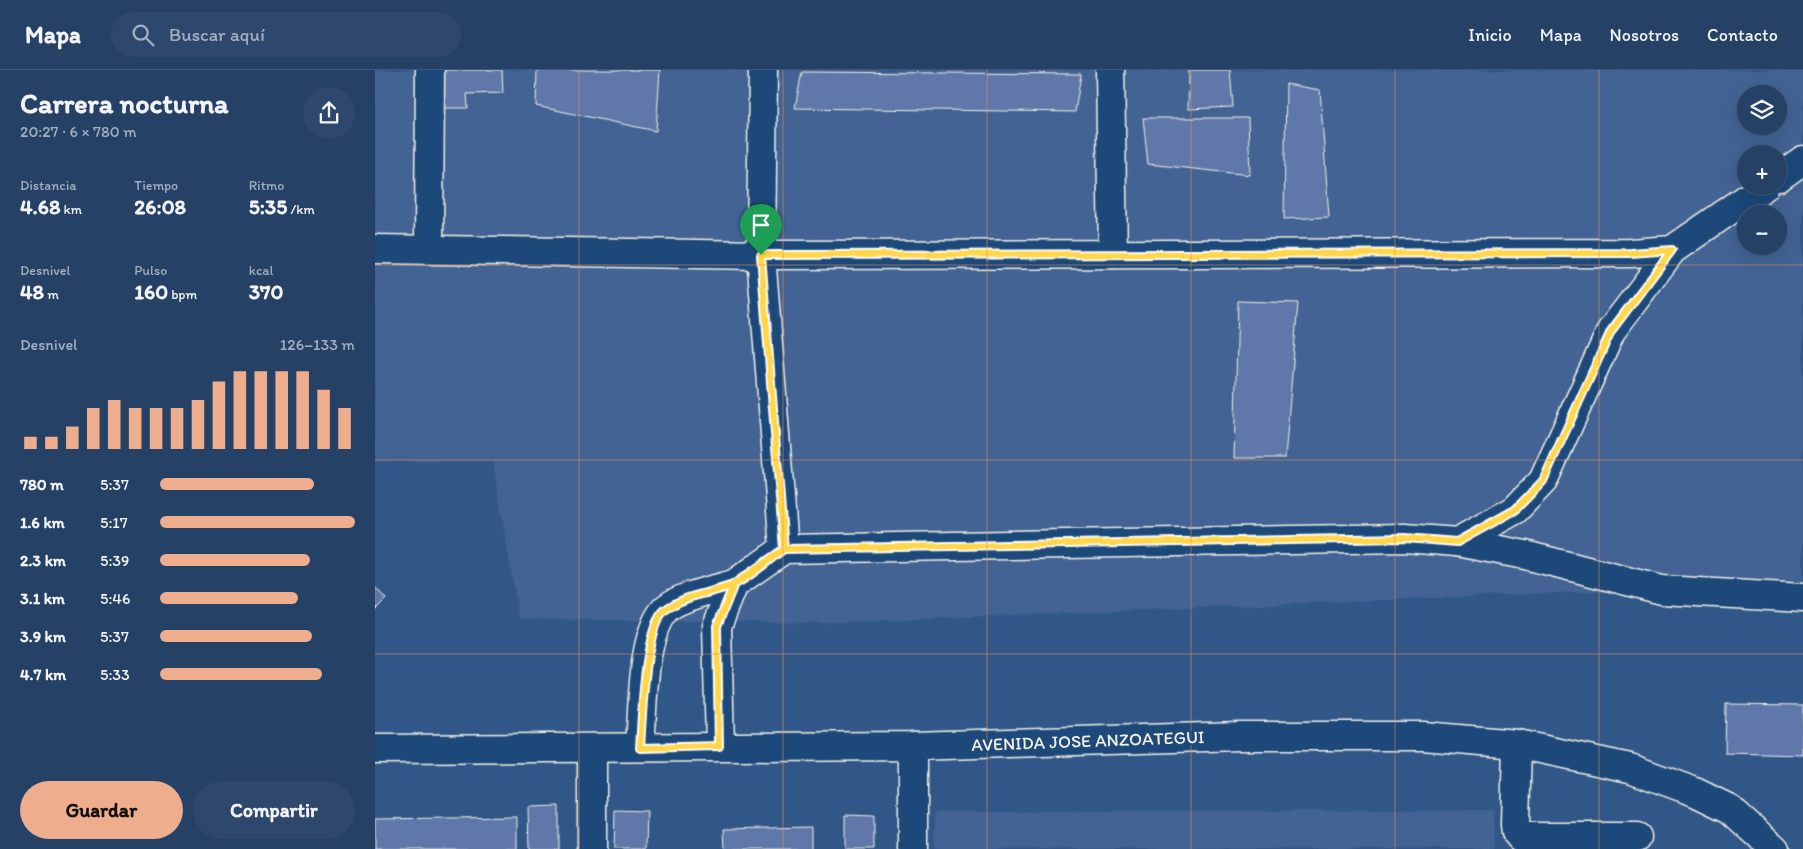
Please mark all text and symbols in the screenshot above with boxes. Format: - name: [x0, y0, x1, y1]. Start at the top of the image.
- search box: [111, 12, 461, 57]
- text: Mapa: [25, 20, 81, 49]
- icon: search: [129, 21, 157, 49]
- text: Buscar aquí: [169, 23, 265, 46]
- text: Inicio: [1468, 24, 1512, 46]
- text: Mapa: [1540, 24, 1582, 46]
- text: Nosotros: [1610, 24, 1679, 46]
- text: Contacto: [1707, 24, 1778, 46]
- map controls: [1737, 85, 1787, 255]
- button: layers: [1737, 85, 1787, 135]
- text: Carrera nocturna: [20, 86, 229, 120]
- button: share: [303, 87, 355, 139]
- text: 20:27 · 6 × 780 m: [20, 122, 137, 141]
- button: +: [1737, 145, 1787, 195]
- text: Distancia: [20, 177, 77, 194]
- text: Tiempo: [134, 177, 178, 194]
- text: Ritmo: [249, 177, 284, 194]
- text: 4.68: [20, 194, 60, 219]
- text: 26:08: [134, 194, 186, 219]
- text: 5:35: [249, 194, 287, 219]
- text: km: [60, 201, 82, 218]
- text: /km: [287, 201, 315, 218]
- pin: [740, 204, 782, 255]
- button: −: [1737, 205, 1787, 255]
- icon: arrive: [747, 211, 775, 239]
- text: Desnivel: [20, 262, 70, 279]
- text: Pulso: [134, 262, 167, 279]
- text: kcal: [249, 262, 274, 279]
- text: 48: [20, 279, 44, 304]
- text: 160: [134, 279, 168, 304]
- text: 370: [249, 279, 283, 304]
- text: m: [44, 286, 59, 303]
- text: bpm: [168, 286, 197, 303]
- text: Desnivel: [20, 335, 78, 354]
- text: 126–133 m: [280, 335, 355, 354]
- text: 780 m: [20, 475, 64, 494]
- text: 5:37: [100, 475, 129, 494]
- text: 1.6 km: [20, 513, 65, 532]
- text: 5:17: [100, 513, 128, 532]
- text: 2.3 km: [20, 551, 66, 570]
- text: 5:39: [100, 551, 129, 570]
- text: 3.1 km: [20, 589, 65, 608]
- text: 5:46: [100, 589, 130, 608]
- text: 3.9 km: [20, 627, 66, 646]
- text: 5:37: [100, 627, 129, 646]
- text: 4.7 km: [20, 665, 66, 684]
- text: 5:33: [100, 665, 130, 684]
- street label: AVENIDA JOSE ANZOATEGUI: [971, 726, 1205, 756]
- button: Guardar: [20, 781, 183, 839]
- button: Compartir: [193, 781, 355, 839]

